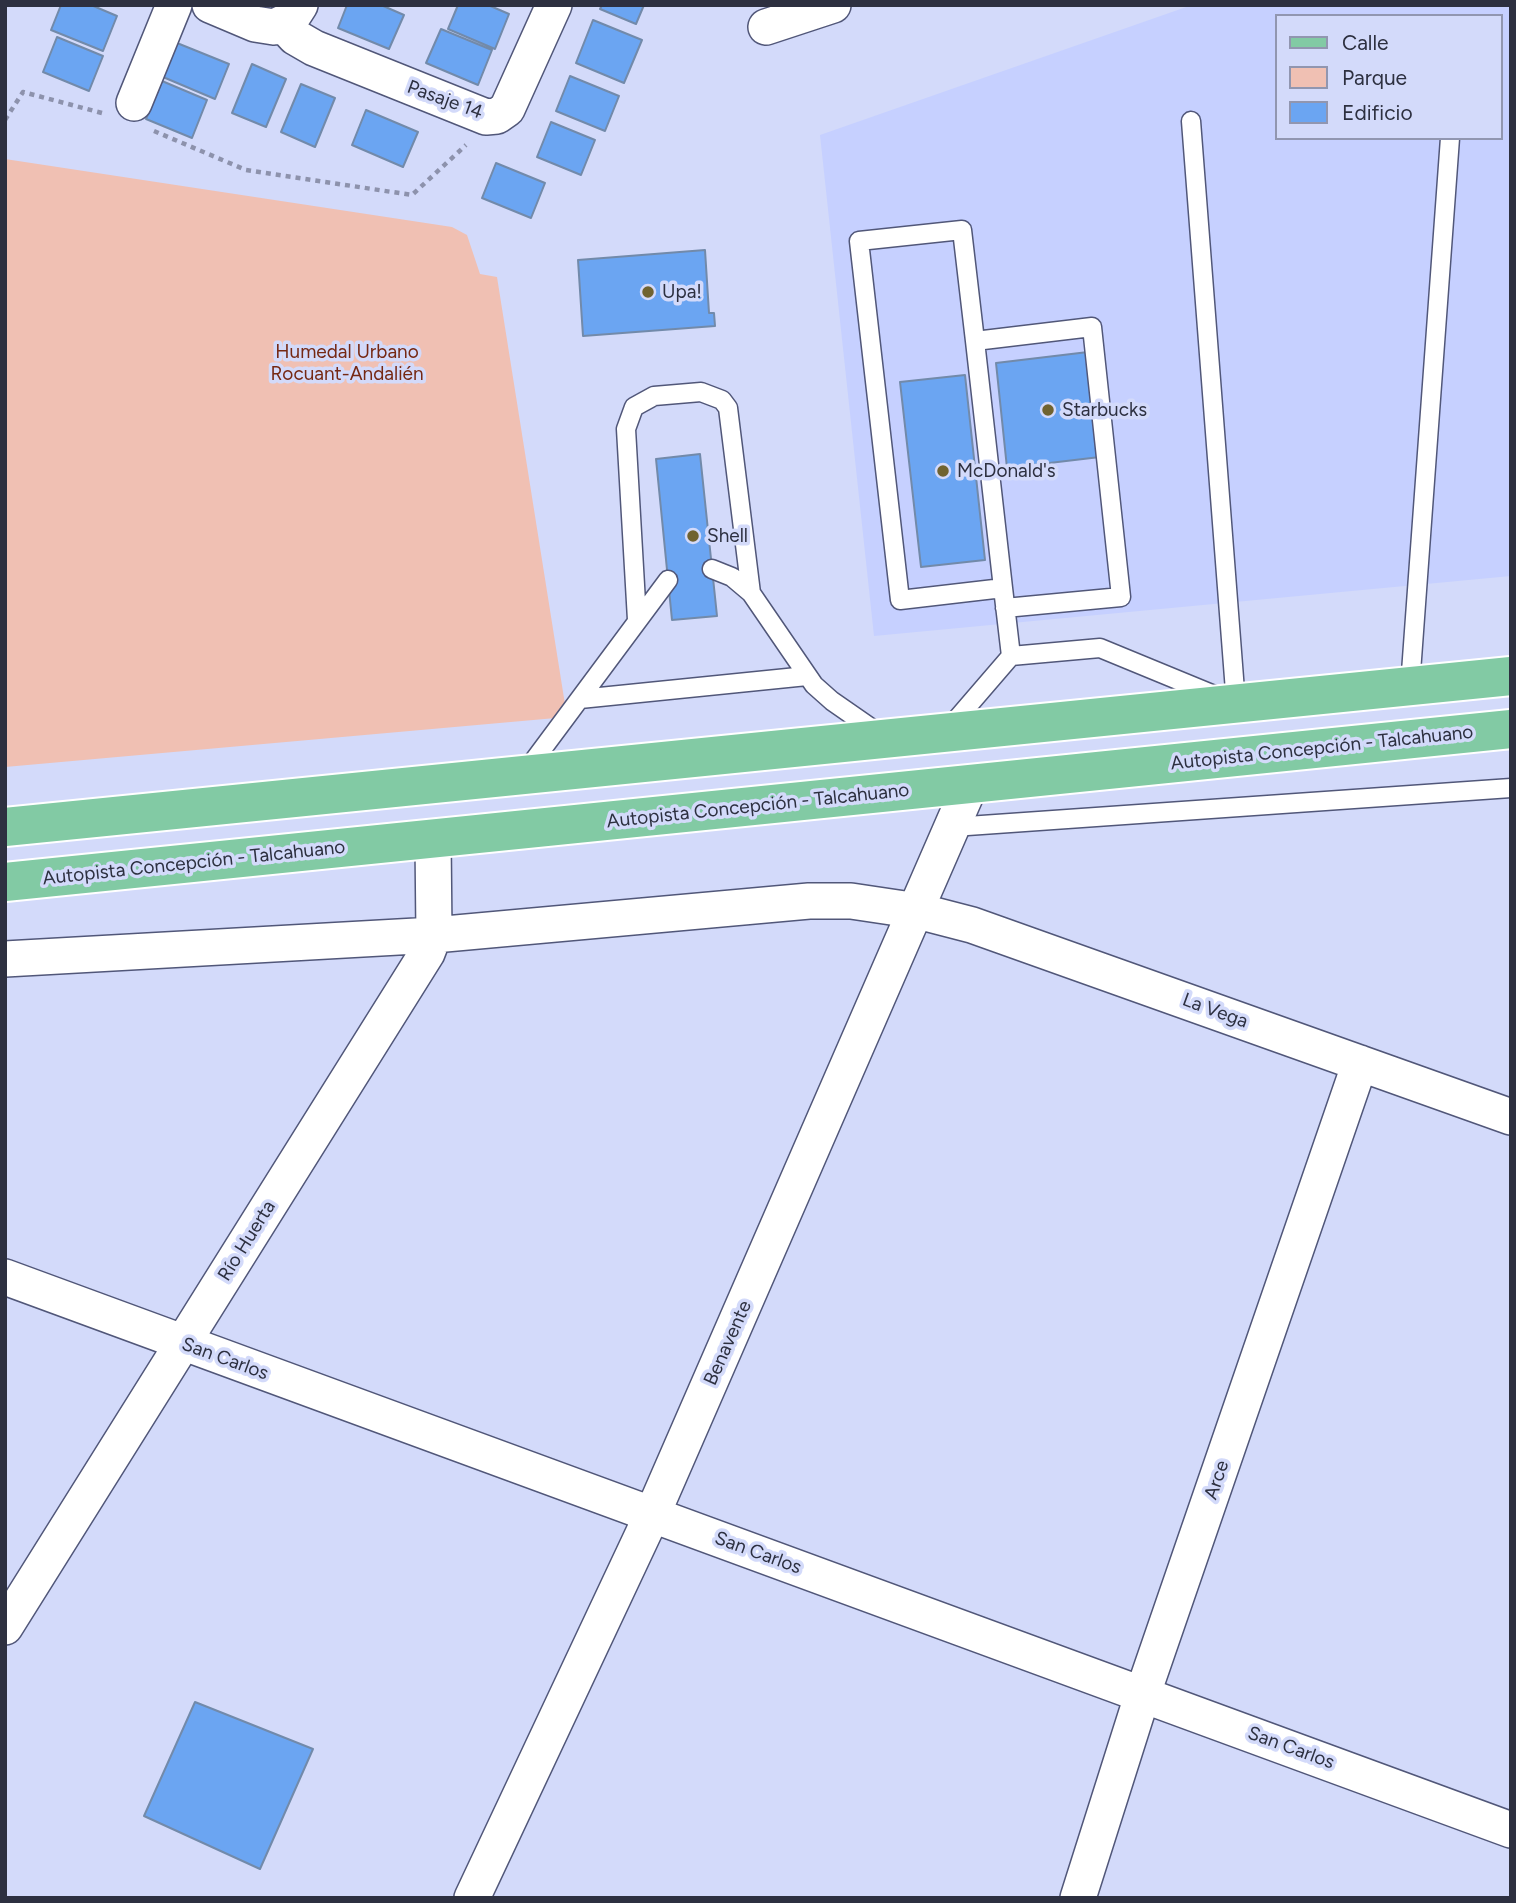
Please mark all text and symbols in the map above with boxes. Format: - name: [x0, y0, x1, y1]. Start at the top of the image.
- legend: [1274, 14, 1502, 140]
- text: Calle: [1342, 30, 1389, 55]
- text: Parque: [1342, 65, 1407, 90]
- street label: Pasaje 14: [404, 76, 486, 124]
- text: Edificio: [1342, 100, 1413, 125]
- place label: Upa!: [662, 281, 702, 303]
- marker: Upa!: [640, 284, 656, 300]
- park label: Humedal Urbano Rocuant-Andalién: [270, 341, 424, 385]
- place label: Starbucks: [1062, 399, 1147, 421]
- marker: Starbucks: [1040, 402, 1056, 418]
- place label: McDonald's: [957, 460, 1056, 482]
- marker: McDonald's: [935, 463, 951, 479]
- place label: Shell: [707, 525, 748, 547]
- marker: Shell: [685, 528, 701, 544]
- street label: Autopista Concepción - Talcahuano: [1170, 721, 1474, 775]
- street label: Autopista Concepción - Talcahuano: [606, 779, 910, 833]
- street label: Autopista Concepción - Talcahuano: [42, 836, 346, 890]
- street label: La Vega: [1179, 989, 1251, 1033]
- street label: Río Huerta: [213, 1197, 281, 1285]
- street label: Benavente: [699, 1297, 757, 1389]
- street label: San Carlos: [179, 1333, 271, 1385]
- street label: Arce: [1200, 1457, 1234, 1503]
- street label: San Carlos: [712, 1527, 804, 1579]
- street label: San Carlos: [1245, 1722, 1337, 1774]

